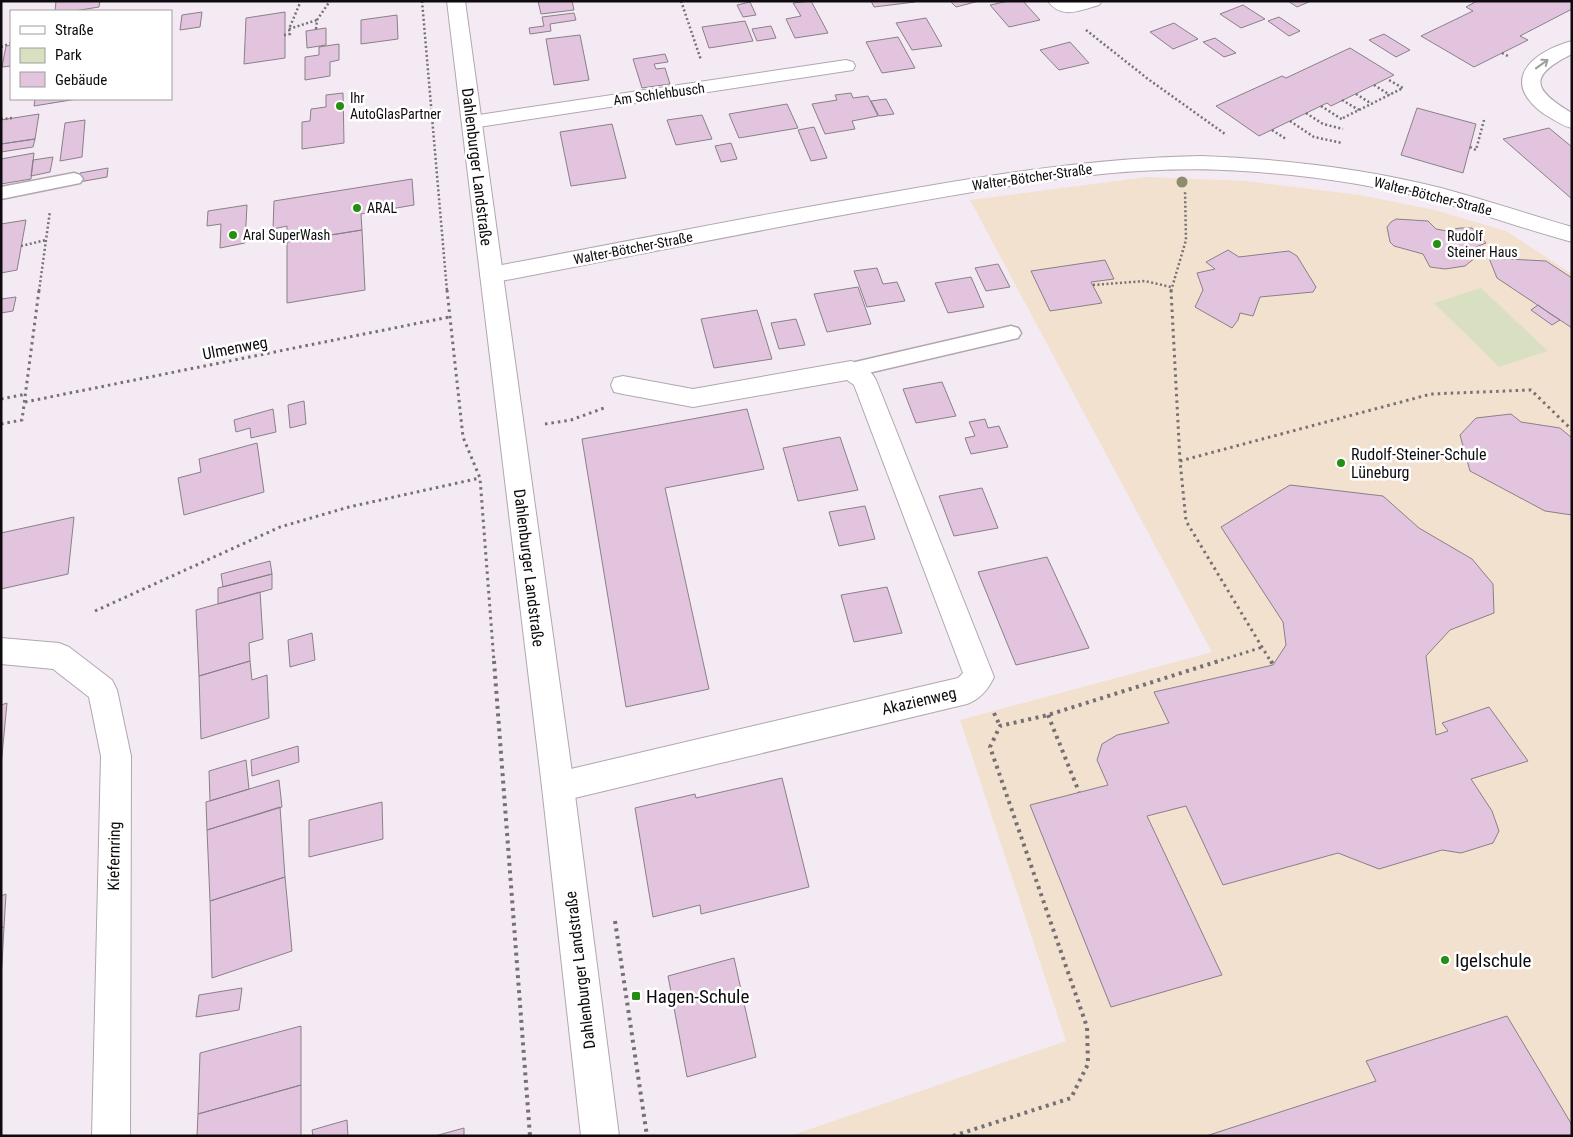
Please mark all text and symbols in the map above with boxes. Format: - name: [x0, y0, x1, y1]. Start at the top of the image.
- legend: [10, 10, 172, 100]
- text: Straße: [55, 21, 94, 39]
- text: Park: [55, 46, 82, 64]
- one-way arrow: [1535, 58, 1548, 69]
- text: Gebäude: [55, 71, 107, 89]
- street label: Am Schlehbusch: [612, 80, 706, 108]
- street label: Dahlenburger Landstraße: [458, 87, 496, 247]
- place label: Ihr AutoGlasPartner: [350, 90, 441, 122]
- marker: Ihr AutoGlasPartner: [334, 100, 346, 112]
- street label: Walter-Bötcher-Straße: [971, 161, 1094, 193]
- street label: Walter-Bötcher-Straße: [1372, 174, 1494, 219]
- place label: ARAL: [367, 200, 398, 216]
- marker: ARAL: [351, 202, 363, 214]
- place label: Aral SuperWash: [243, 227, 330, 243]
- place label: Rudolf Steiner Haus: [1447, 228, 1518, 260]
- marker: Aral SuperWash: [227, 229, 239, 241]
- street label: Walter-Bötcher-Straße: [572, 229, 694, 267]
- marker: Rudolf Steiner Haus: [1431, 238, 1443, 250]
- street label: Ulmenweg: [201, 332, 269, 364]
- place label: Rudolf-Steiner-Schule Lüneburg: [1351, 445, 1487, 482]
- marker: Rudolf-Steiner-Schule Lüneburg: [1335, 457, 1347, 469]
- street label: Dahlenburger Landstraße: [510, 488, 548, 648]
- street label: Akazienweg: [880, 683, 958, 719]
- street label: Kiefernring: [104, 821, 124, 891]
- street label: Dahlenburger Landstraße: [561, 890, 599, 1050]
- place label: Igelschule: [1455, 949, 1532, 972]
- marker: Igelschule: [1439, 954, 1451, 966]
- place label: Hagen-Schule: [646, 985, 749, 1008]
- marker: Hagen-Schule: [630, 990, 642, 1002]

